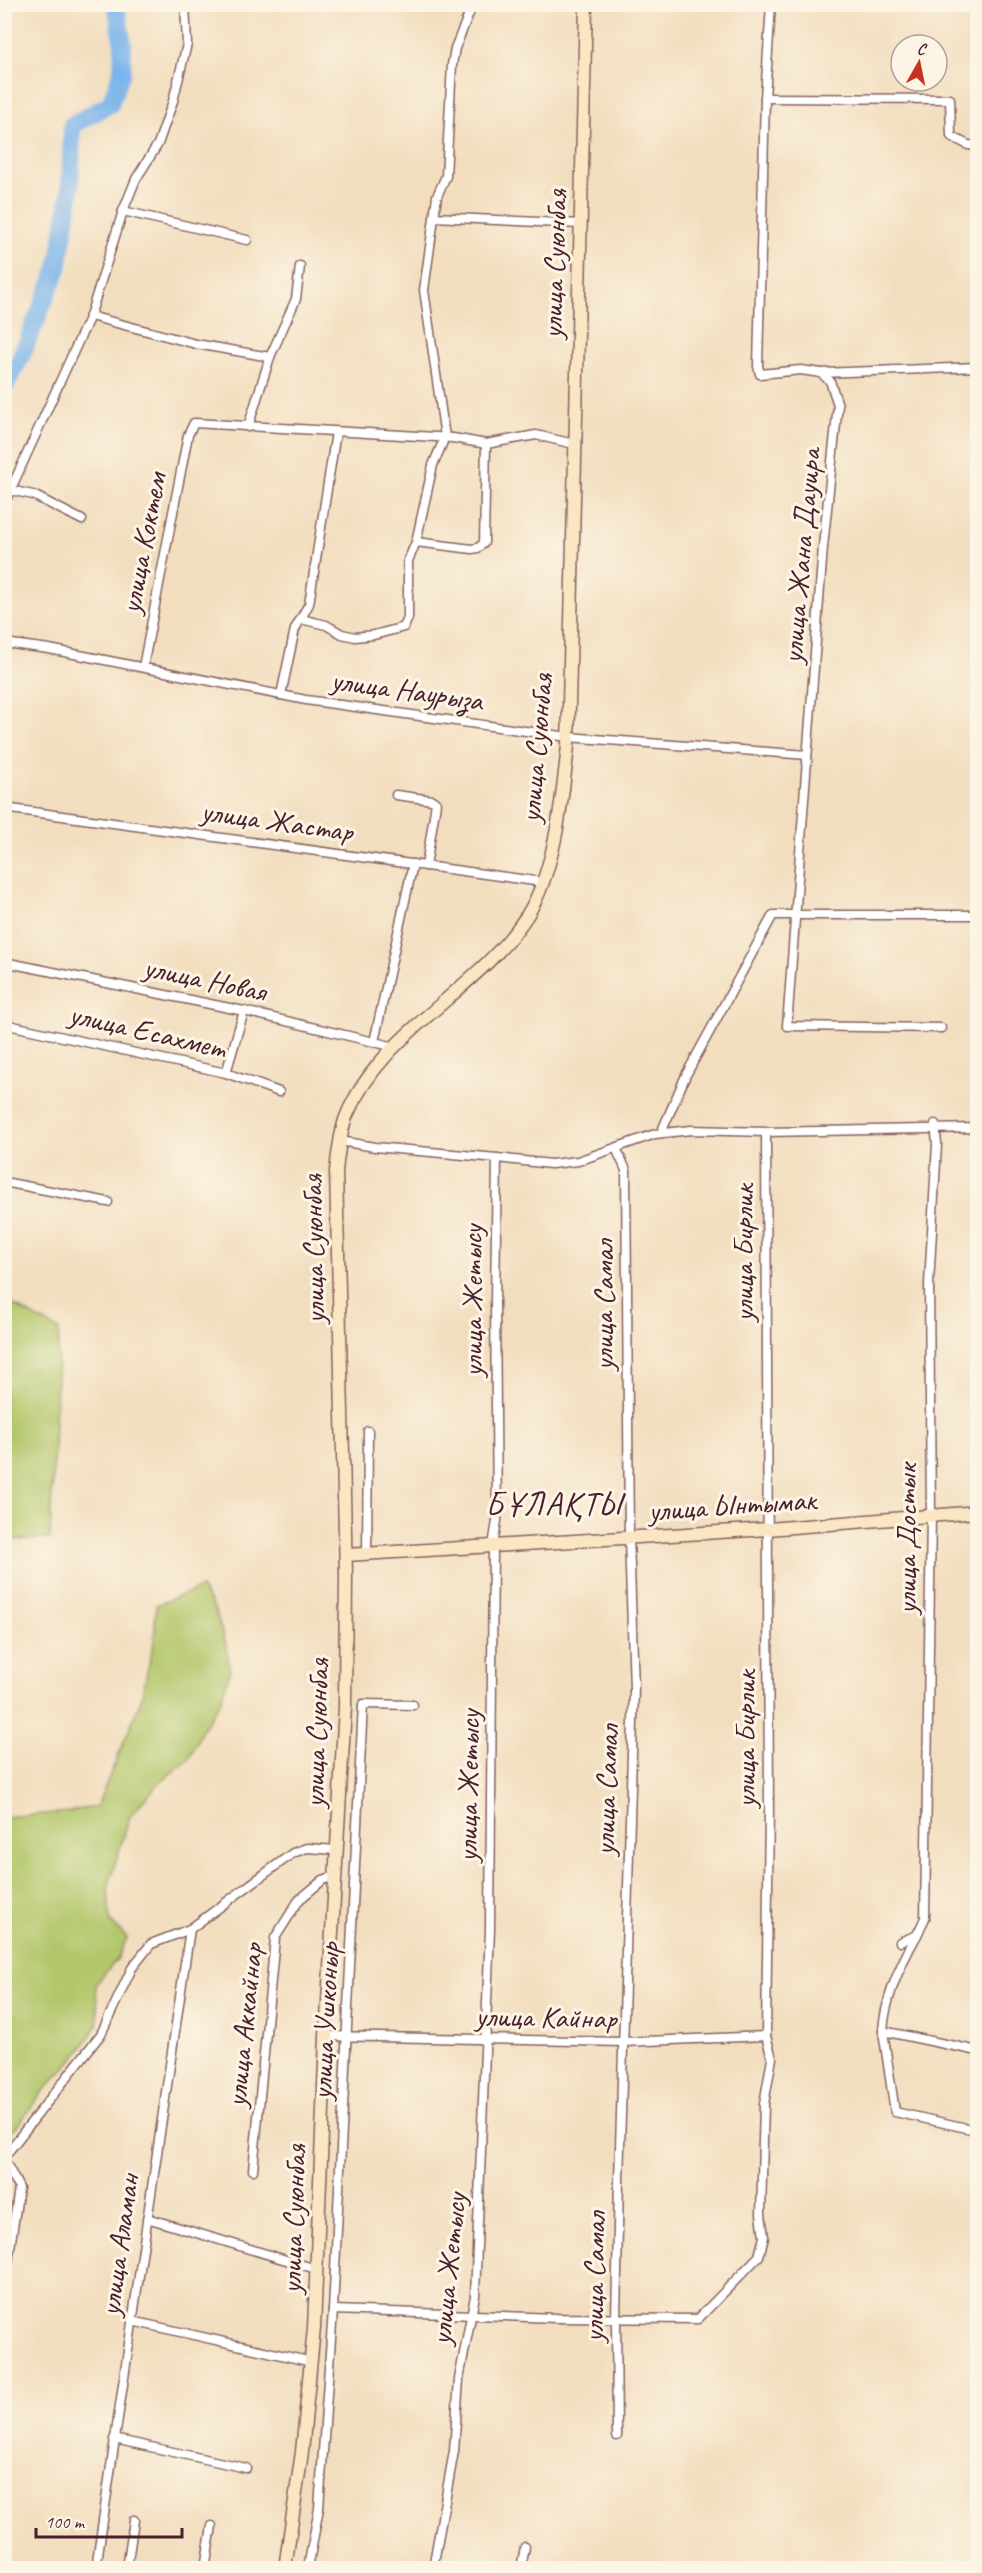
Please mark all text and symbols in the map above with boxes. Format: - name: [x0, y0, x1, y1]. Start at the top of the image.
- north arrow: [889, 33, 949, 93]
- text: С: [916, 39, 929, 60]
- street label: улица Суюнбая: [532, 188, 576, 341]
- street label: улица Жана Дауира: [773, 444, 830, 667]
- street label: улица Коктем: [110, 467, 176, 618]
- street label: улица Наурыза: [327, 660, 487, 720]
- street label: улица Суюнбая: [510, 671, 562, 826]
- street label: улица Жастар: [197, 791, 357, 851]
- street label: улица Новая: [139, 947, 272, 1011]
- street label: улица Есахмет: [64, 994, 231, 1068]
- street label: улица Суюнбая: [293, 1173, 333, 1326]
- street label: улица Бирлик: [724, 1182, 762, 1324]
- street label: улица Жетысу: [453, 1222, 491, 1379]
- street label: улица Самал: [584, 1237, 622, 1372]
- street label: улица Достык: [887, 1461, 925, 1616]
- street label: улица Ынтымак: [645, 1480, 819, 1530]
- district label: БҰЛАҚТЫ: [486, 1483, 626, 1525]
- street label: улица Суюнбая: [294, 1657, 338, 1810]
- street label: улица Бирлик: [726, 1668, 764, 1810]
- street label: улица Жетысу: [448, 1707, 488, 1864]
- street label: улица Самал: [585, 1722, 627, 1858]
- street label: улица Аккайнар: [216, 1940, 272, 2111]
- street label: улица Ушконыр: [302, 1940, 348, 2103]
- street label: улица Кайнар: [473, 1997, 619, 2037]
- street label: улица Суюнбая: [271, 2143, 315, 2296]
- street label: улица Аламан: [90, 2170, 148, 2320]
- street label: улица Жетысу: [421, 2189, 475, 2349]
- street label: улица Самал: [574, 2209, 614, 2345]
- scale bar: [36, 2501, 182, 2539]
- text: 100 m: [45, 2511, 86, 2533]

